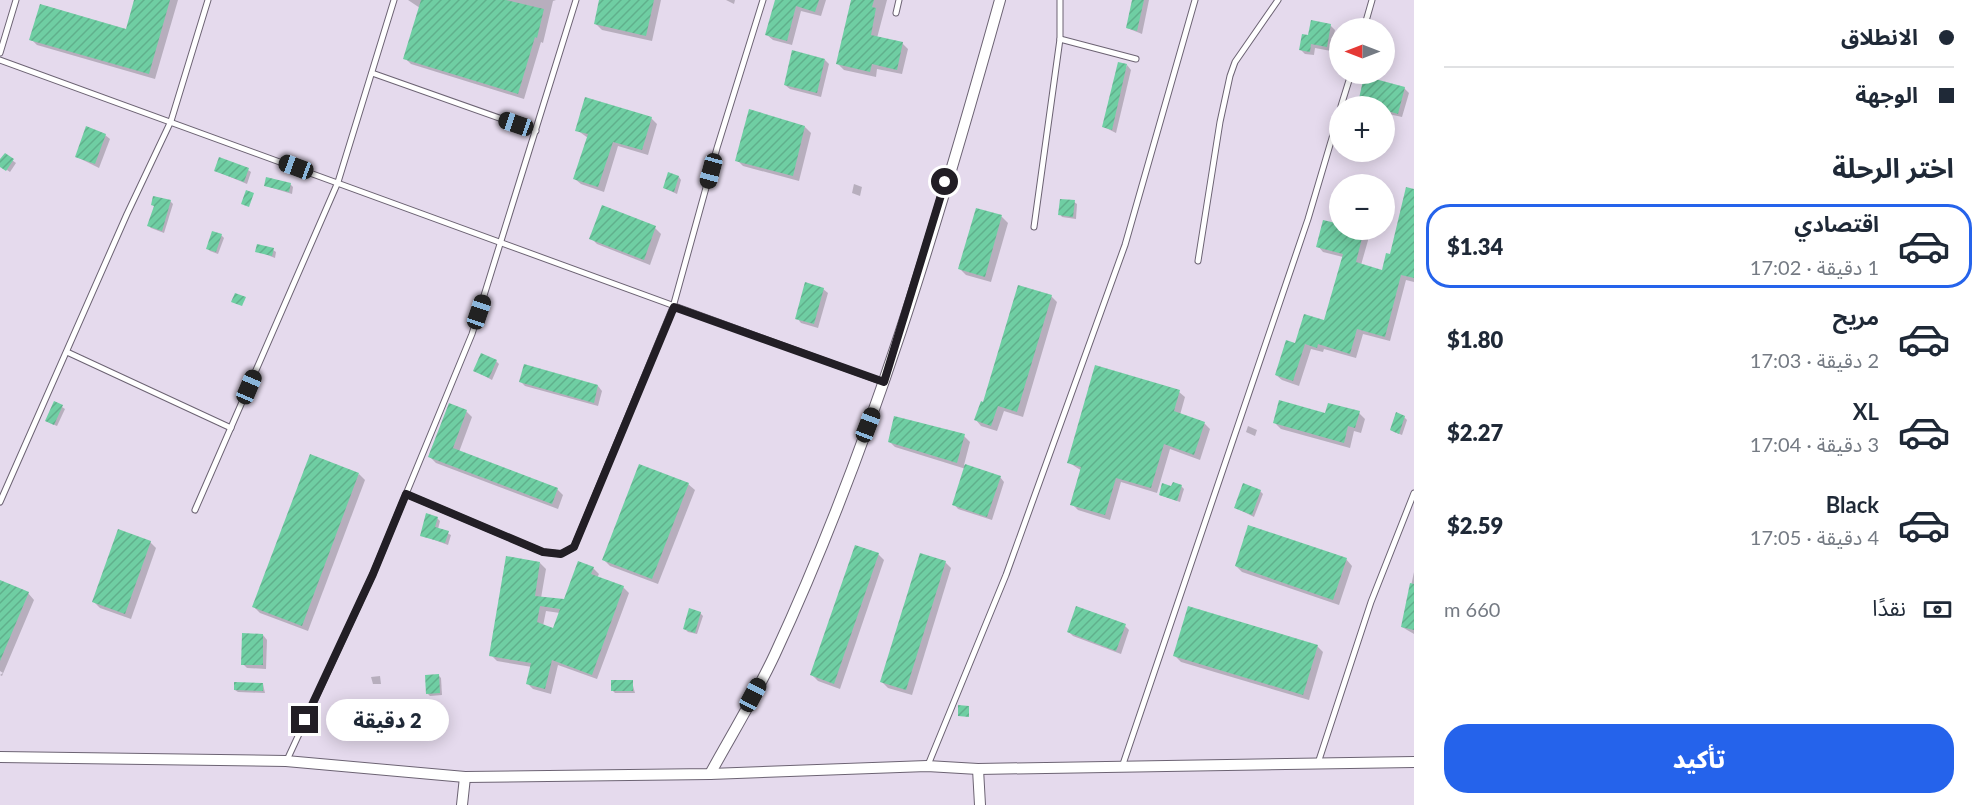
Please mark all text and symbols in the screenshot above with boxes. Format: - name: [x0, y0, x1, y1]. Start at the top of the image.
- north arrow: [1329, 18, 1395, 84]
- map controls: [1329, 18, 1395, 240]
- text: الانطلاق: [1841, 23, 1918, 50]
- text: الوجهة: [1855, 81, 1918, 108]
- button: +: [1329, 96, 1395, 162]
- car: [496, 110, 536, 138]
- car: [698, 151, 724, 191]
- text: اختر الرحلة: [1832, 151, 1954, 184]
- car: [276, 152, 316, 182]
- route start: [931, 168, 958, 195]
- button: −: [1329, 174, 1395, 240]
- text: اقتصادي: [1794, 210, 1879, 237]
- icon: car: [1897, 219, 1951, 273]
- text: $1.34: [1447, 233, 1503, 260]
- text: 1 دقيقة · 17:02: [1750, 255, 1879, 279]
- car: [465, 292, 493, 332]
- text: مريح: [1833, 303, 1879, 330]
- icon: car: [1897, 312, 1951, 366]
- text: $1.80: [1447, 326, 1503, 353]
- text: 2 دقيقة · 17:03: [1750, 348, 1879, 372]
- car: [234, 367, 264, 407]
- text: XL: [1853, 398, 1879, 425]
- car: [853, 405, 883, 445]
- icon: car: [1897, 405, 1951, 459]
- text: $2.27: [1447, 419, 1503, 446]
- text: 3 دقيقة · 17:04: [1750, 432, 1879, 456]
- text: Black: [1826, 491, 1879, 518]
- icon: car: [1897, 498, 1951, 552]
- text: $2.59: [1447, 512, 1503, 539]
- text: 4 دقيقة · 17:05: [1750, 525, 1879, 549]
- icon: cash: [1921, 593, 1954, 626]
- text: نقدًا: [1872, 594, 1906, 621]
- text: 660 m: [1444, 597, 1500, 621]
- car: [737, 675, 769, 715]
- callout: 2 دقيقة: [326, 699, 449, 741]
- route end: [291, 706, 318, 733]
- text: 2 دقيقة: [353, 708, 422, 732]
- button: تأكيد: [1444, 724, 1954, 793]

